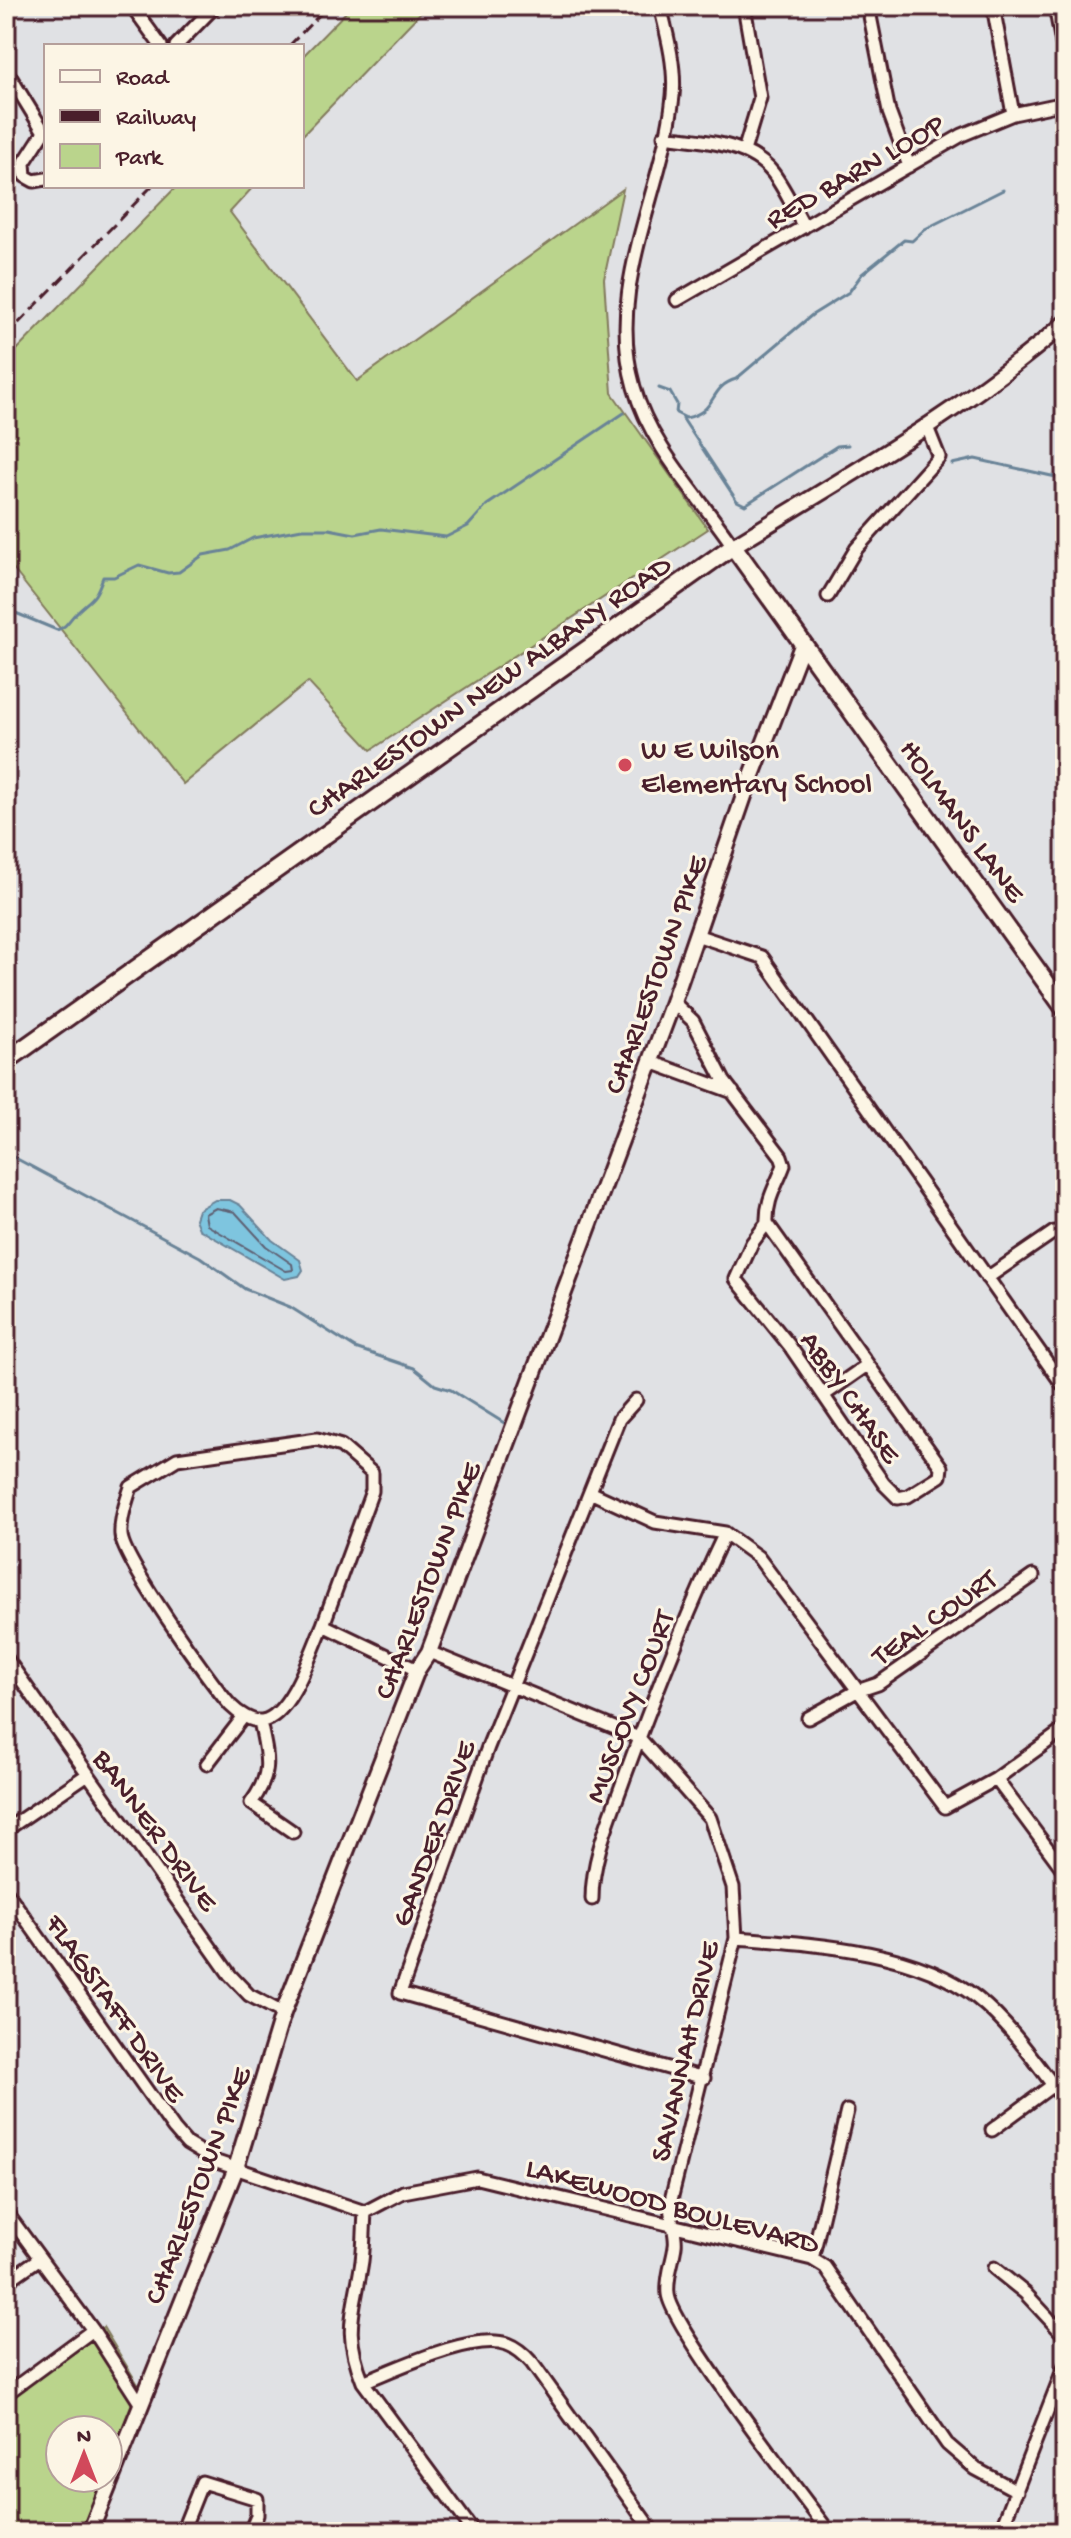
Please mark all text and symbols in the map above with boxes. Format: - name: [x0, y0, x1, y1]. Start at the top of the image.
- legend: [44, 44, 304, 188]
- text: Road: [116, 65, 170, 94]
- text: Railway: [116, 105, 196, 134]
- street label: RED BARN LOOP: [761, 108, 952, 239]
- text: Park: [115, 145, 164, 174]
- street label: CHARLESTOWN NEW ALBANY ROAD: [302, 549, 680, 828]
- place label: W E Wilson Elementary School: [641, 735, 872, 804]
- street label: HOLMANS LANE: [890, 735, 1032, 912]
- marker: W E Wilson Elementary School: [616, 756, 634, 774]
- street label: CHARLESTOWN PIKE: [599, 850, 718, 1100]
- street label: ABBY CHASE: [790, 1326, 907, 1472]
- street label: CHARLESTOWN PIKE: [369, 1457, 492, 1705]
- street label: TEAL COURT: [865, 1563, 1006, 1677]
- street label: MUSCOVY COURT: [579, 1605, 685, 1809]
- street label: GANDER DRIVE: [386, 1736, 486, 1932]
- street label: BANNER DRIVE: [82, 1743, 225, 1920]
- street label: FLAGSTAFF DRIVE: [35, 1908, 192, 2112]
- street label: SAVANNAH DRIVE: [645, 1937, 730, 2166]
- street label: CHARLESTOWN PIKE: [139, 2062, 262, 2310]
- street label: LAKEWOOD BOULEVARD: [521, 2152, 823, 2264]
- north arrow: [44, 2414, 124, 2494]
- text: N: [77, 2425, 91, 2451]

